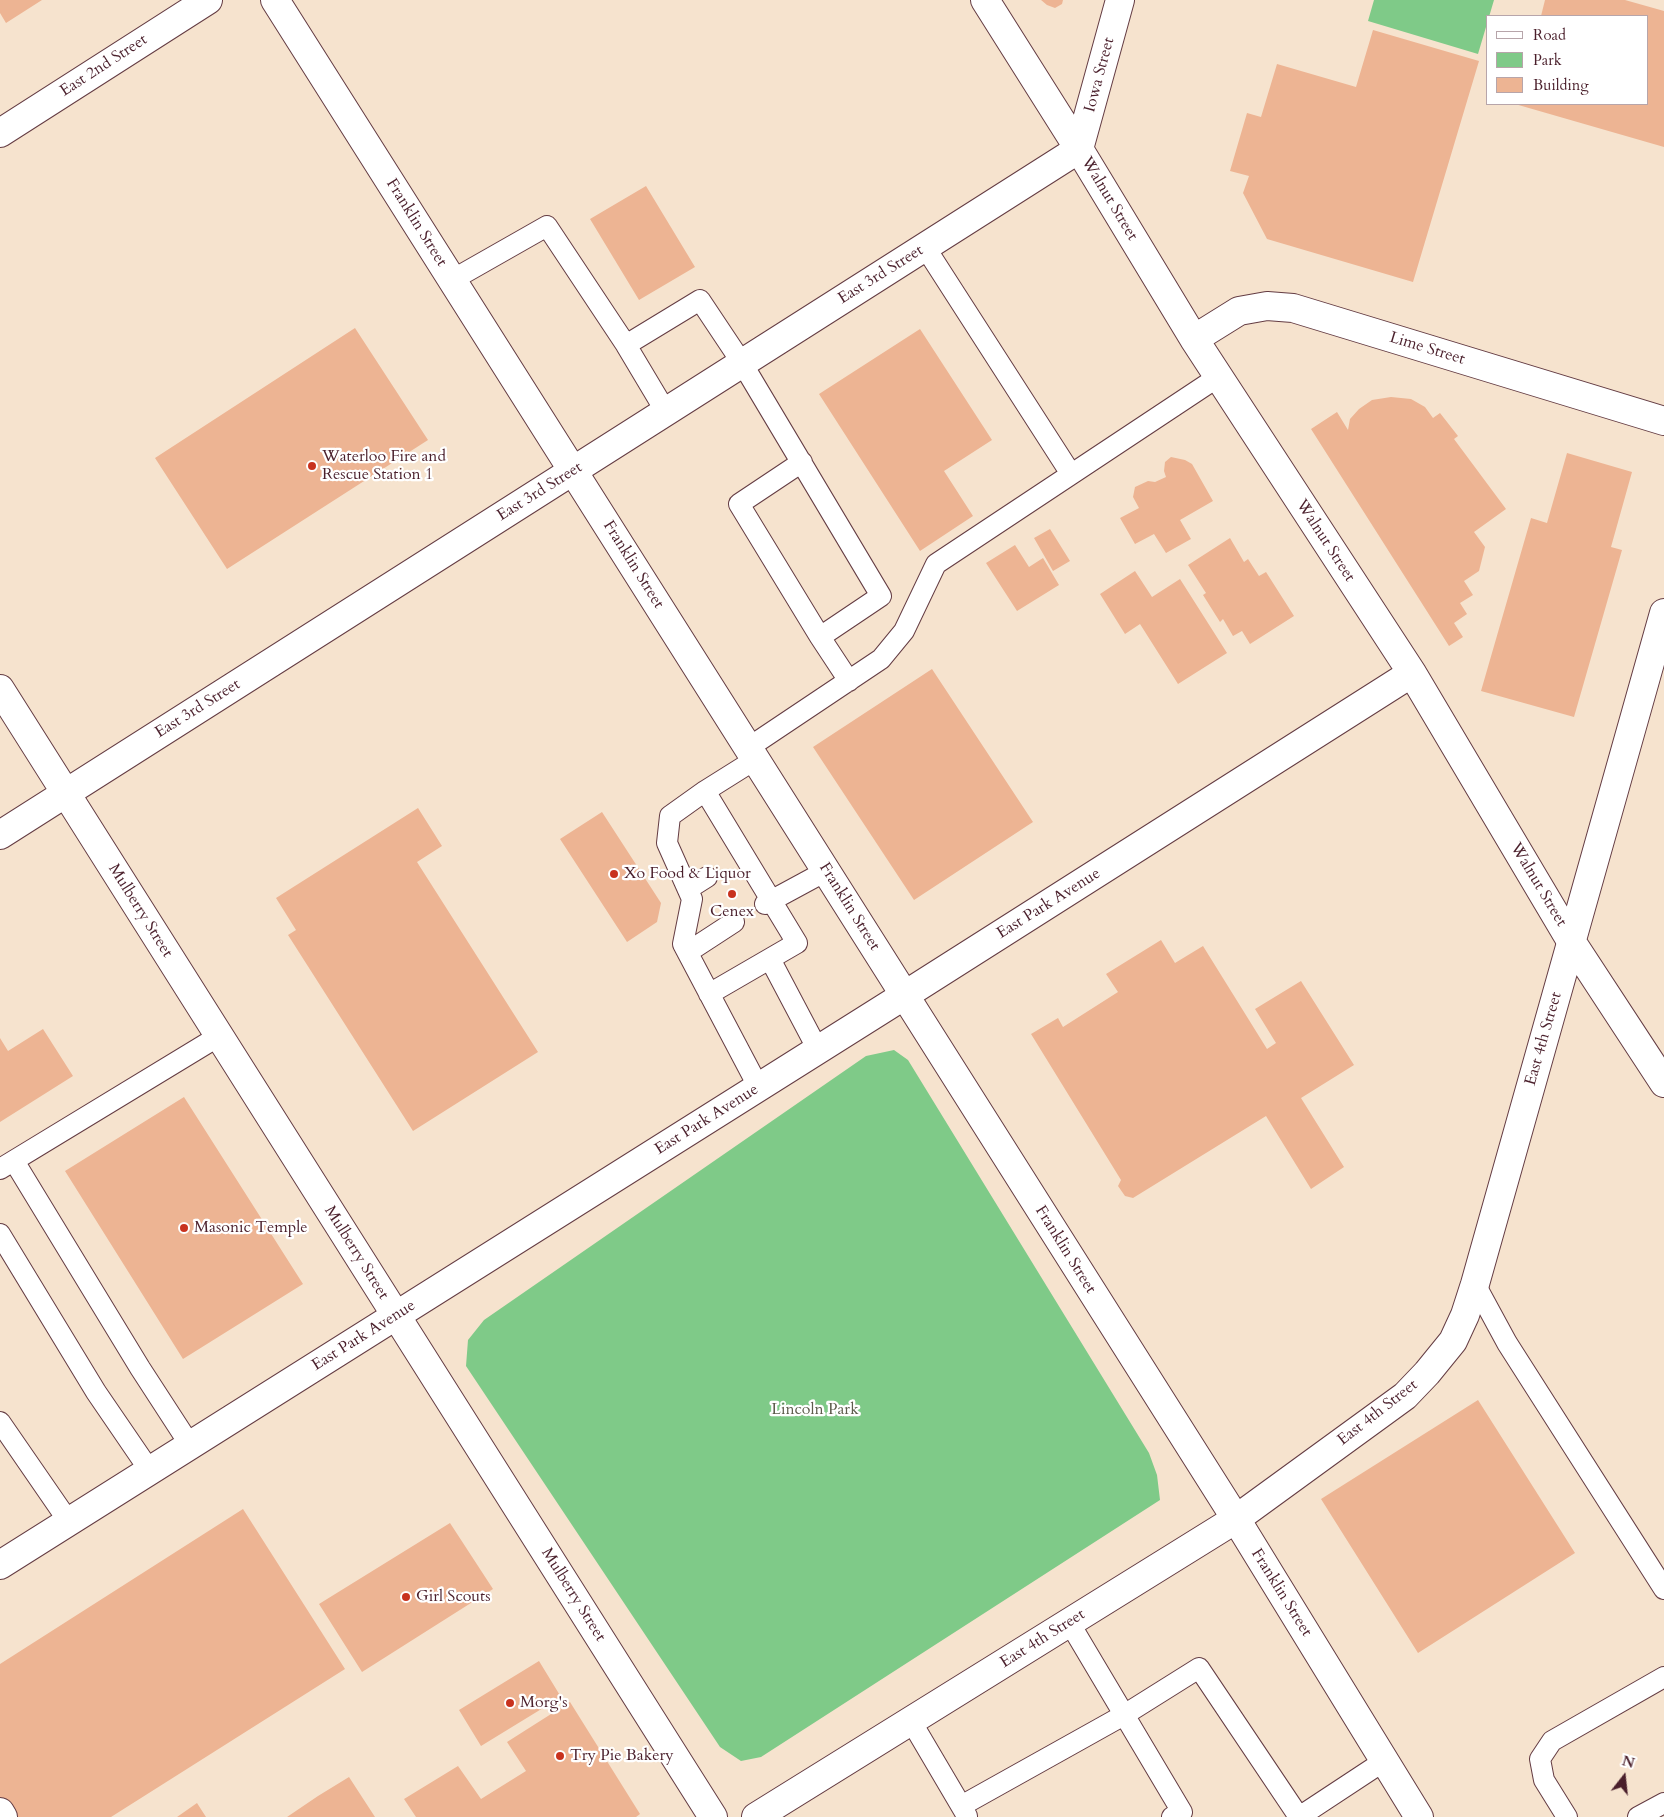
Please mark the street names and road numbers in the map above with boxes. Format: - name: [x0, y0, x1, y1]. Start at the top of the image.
- street label: East 2nd Street: [57, 31, 151, 101]
- street label: Iowa Street: [1081, 36, 1119, 114]
- street label: Walnut Street: [1076, 154, 1142, 244]
- street label: Franklin Street: [381, 176, 451, 270]
- street label: East 3rd Street: [835, 241, 927, 309]
- street label: Lime Street: [1387, 328, 1467, 370]
- street label: East 3rd Street: [494, 458, 586, 526]
- street label: Walnut Street: [1291, 496, 1359, 586]
- street label: Franklin Street: [598, 518, 668, 612]
- street label: East 3rd Street: [152, 675, 244, 743]
- street label: Walnut Street: [1505, 840, 1571, 930]
- street label: Franklin Street: [814, 860, 884, 954]
- street label: Mulberry Street: [104, 861, 176, 961]
- street label: East Park Avenue: [994, 864, 1104, 944]
- street label: East 4th Street: [1521, 990, 1567, 1088]
- street label: East Park Avenue: [652, 1080, 762, 1160]
- street label: Mulberry Street: [320, 1203, 392, 1303]
- street label: Franklin Street: [1030, 1203, 1100, 1297]
- street label: East Park Avenue: [309, 1296, 419, 1376]
- street label: East 4th Street: [1334, 1376, 1422, 1450]
- street label: Mulberry Street: [537, 1545, 609, 1645]
- street label: Franklin Street: [1246, 1546, 1316, 1640]
- street label: East 4th Street: [997, 1605, 1089, 1673]

